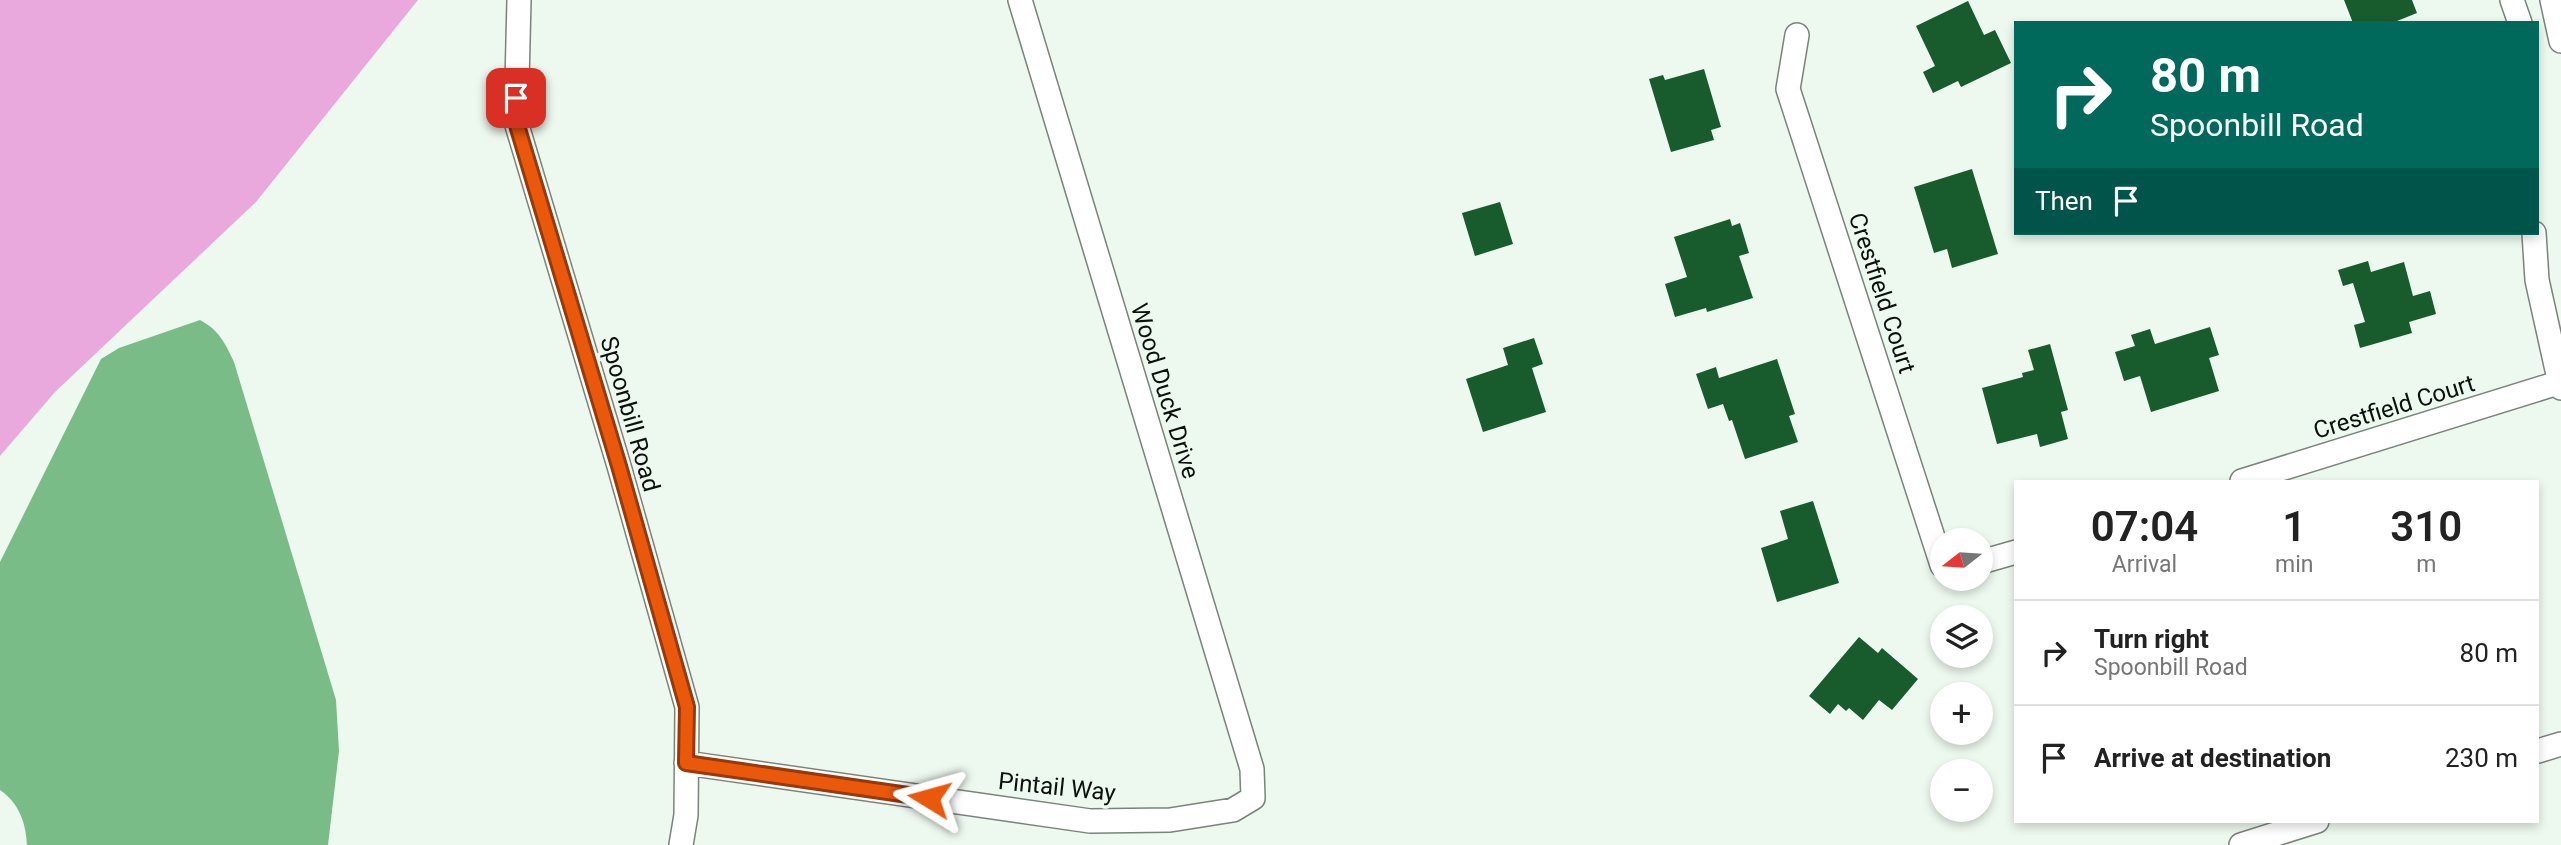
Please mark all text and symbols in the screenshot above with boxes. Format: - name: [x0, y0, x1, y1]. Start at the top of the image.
- text: 80 m: [2150, 47, 2261, 104]
- icon: right: [2035, 49, 2126, 140]
- pin: [486, 68, 546, 128]
- icon: arrive: [497, 79, 535, 117]
- text: Spoonbill Road: [2150, 106, 2364, 144]
- icon: arrive: [2107, 182, 2145, 220]
- text: Then: [2035, 186, 2093, 216]
- street label: Crestfield Court: [1843, 209, 1921, 377]
- street label: Wood Duck Drive: [1125, 300, 1205, 482]
- street label: Spoonbill Road: [594, 333, 666, 495]
- street label: Crestfield Court: [2310, 369, 2478, 445]
- text: 07:04: [2091, 502, 2198, 551]
- text: 1: [2282, 502, 2306, 551]
- text: 310: [2390, 502, 2462, 551]
- north arrow: [1930, 528, 1993, 592]
- map controls: [1930, 528, 1993, 822]
- text: Arrival: [2112, 551, 2177, 578]
- text: min: [2275, 551, 2313, 578]
- text: m: [2416, 551, 2436, 578]
- button: layers: [1930, 605, 1993, 668]
- text: Turn right: [2094, 624, 2209, 654]
- icon: right: [2035, 634, 2073, 672]
- text: 80 m: [2460, 638, 2518, 668]
- text: Spoonbill Road: [2094, 654, 2248, 681]
- button: +: [1930, 682, 1993, 745]
- icon: arrive: [2035, 739, 2073, 777]
- text: Arrive at destination: [2094, 743, 2331, 773]
- text: 230 m: [2445, 743, 2518, 773]
- button: −: [1930, 759, 1993, 822]
- position arrow: [892, 761, 966, 835]
- street label: Pintail Way: [997, 767, 1118, 807]

